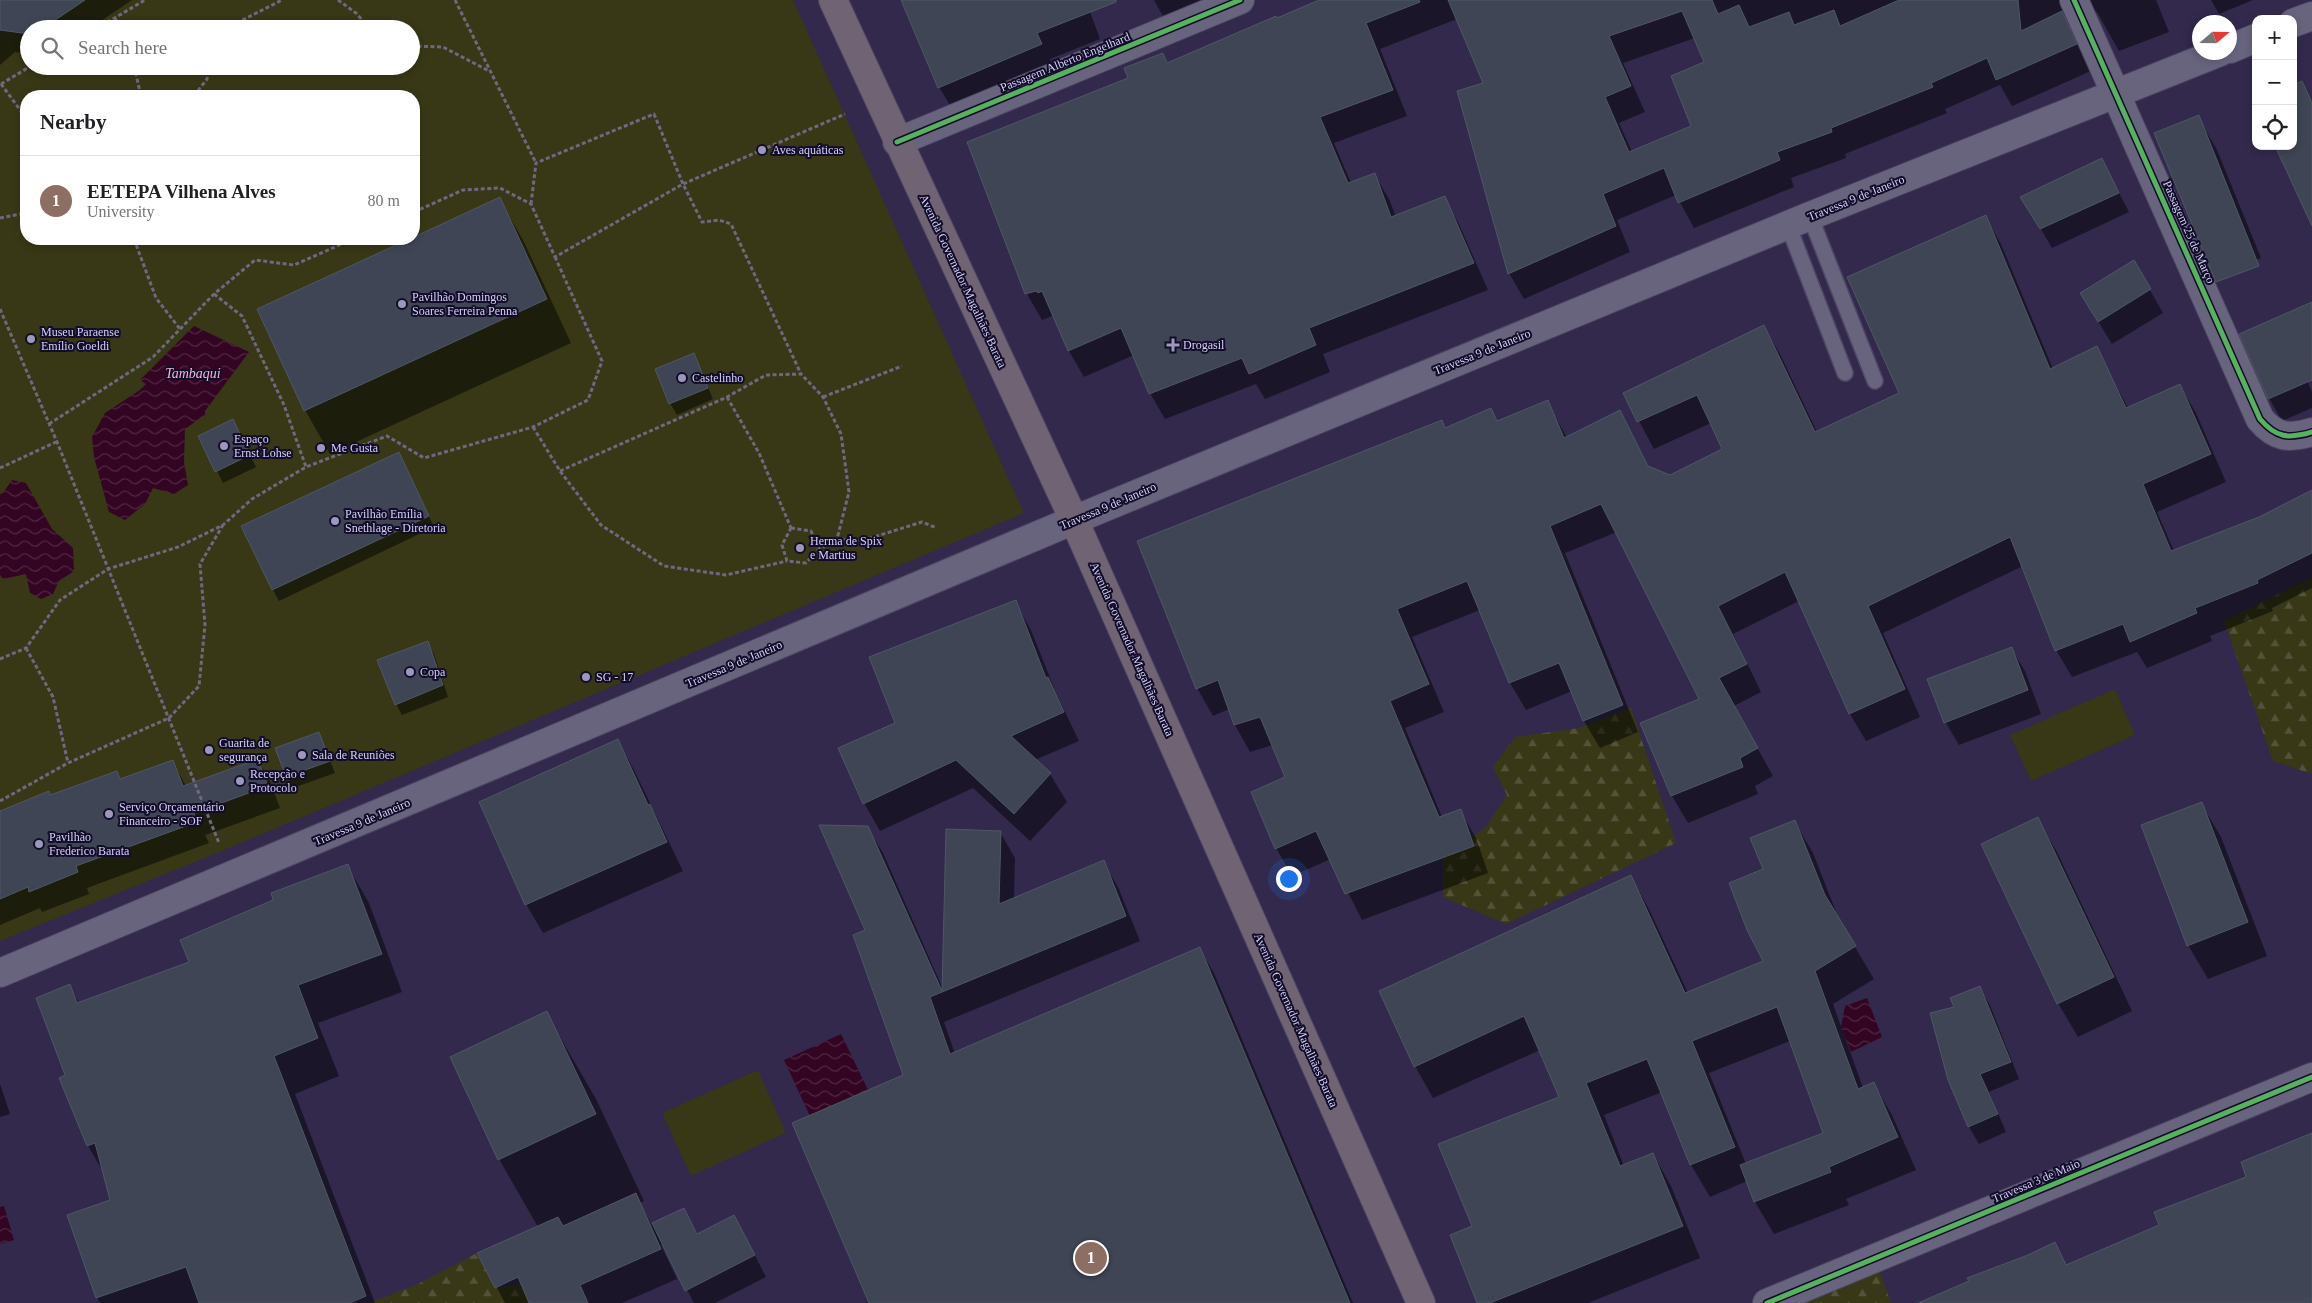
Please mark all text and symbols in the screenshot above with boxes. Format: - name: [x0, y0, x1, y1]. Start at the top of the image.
- north arrow: [2192, 15, 2237, 60]
- map controls: [2252, 15, 2297, 150]
- button: +: [2252, 15, 2297, 60]
- search box: [20, 20, 420, 75]
- street label: Passagem Alberto Engelhard: [998, 30, 1132, 94]
- icon: search: [38, 34, 66, 62]
- text: Search here: [78, 37, 167, 58]
- button: −: [2252, 60, 2297, 105]
- button: locate: [2252, 105, 2297, 150]
- text: Nearby: [40, 110, 107, 134]
- place label: Aves aquáticas: [772, 143, 844, 157]
- marker: Aves aquáticas: [756, 144, 768, 156]
- street label: Travessa 9 de Janeiro: [1806, 172, 1906, 224]
- street label: Passagem 25 de Março: [2160, 178, 2218, 286]
- text: EETEPA Vilhena Alves: [87, 181, 276, 202]
- text: 1: [52, 192, 60, 209]
- text: 80 m: [368, 192, 400, 209]
- street label: Avenida Governador Magalhães Barata: [917, 192, 1010, 370]
- text: University: [87, 203, 155, 220]
- place label: Pavilhão Domingos Soares Ferreira Penna: [412, 290, 518, 318]
- marker: Pavilhão Domingos Soares Ferreira Penna: [396, 298, 408, 310]
- place label: Museu Paraense Emílio Goeldi: [41, 325, 119, 353]
- street label: Travessa 9 de Janeiro: [1432, 326, 1532, 378]
- marker: Museu Paraense Emílio Goeldi: [25, 333, 37, 345]
- place label: Drogasil: [1183, 338, 1225, 352]
- marker: Drogasil: [1167, 339, 1179, 351]
- water label: Tambaqui: [165, 366, 221, 381]
- place label: Castelinho: [692, 371, 743, 385]
- marker: Castelinho: [676, 372, 688, 384]
- place label: Espaço Ernst Lohse: [234, 432, 292, 460]
- marker: Espaço Ernst Lohse: [218, 440, 230, 452]
- place label: Me Gusta: [331, 441, 379, 455]
- marker: Me Gusta: [315, 442, 327, 454]
- street label: Travessa 9 de Janeiro: [1058, 479, 1158, 533]
- place label: Pavilhão Emília Snethlage - Diretoria: [345, 507, 446, 535]
- marker: Pavilhão Emília Snethlage - Diretoria: [329, 515, 341, 527]
- place label: Herma de Spix e Martius: [810, 534, 882, 562]
- marker: Herma de Spix e Martius: [794, 542, 806, 554]
- street label: Avenida Governador Magalhães Barata: [1087, 560, 1177, 739]
- street label: Travessa 9 de Janeiro: [684, 637, 784, 691]
- place label: Copa: [420, 665, 446, 679]
- marker: Copa: [404, 666, 416, 678]
- place label: SG - 17: [596, 670, 633, 684]
- marker: SG - 17: [580, 671, 592, 683]
- place label: Guarita de segurança: [219, 736, 269, 764]
- marker: Guarita de segurança: [203, 744, 215, 756]
- place label: Sala de Reuniões: [312, 748, 395, 762]
- marker: Sala de Reuniões: [296, 749, 308, 761]
- place label: Recepção e Protocolo: [250, 767, 305, 795]
- marker: Recepção e Protocolo: [234, 775, 246, 787]
- street label: Travessa 9 de Janeiro: [312, 795, 412, 849]
- place label: Serviço Orçamentário Financeiro - SOF: [119, 800, 225, 828]
- marker: Serviço Orçamentário Financeiro - SOF: [103, 808, 115, 820]
- place label: Pavilhão Frederico Barata: [49, 830, 130, 858]
- marker: Pavilhão Frederico Barata: [33, 838, 45, 850]
- your location: [1276, 866, 1302, 892]
- street label: Avenida Governador Magalhães Barata: [1251, 931, 1341, 1110]
- street label: Travessa 3 de Maio: [1990, 1156, 2082, 1206]
- pin: 1: [1075, 1239, 1107, 1277]

